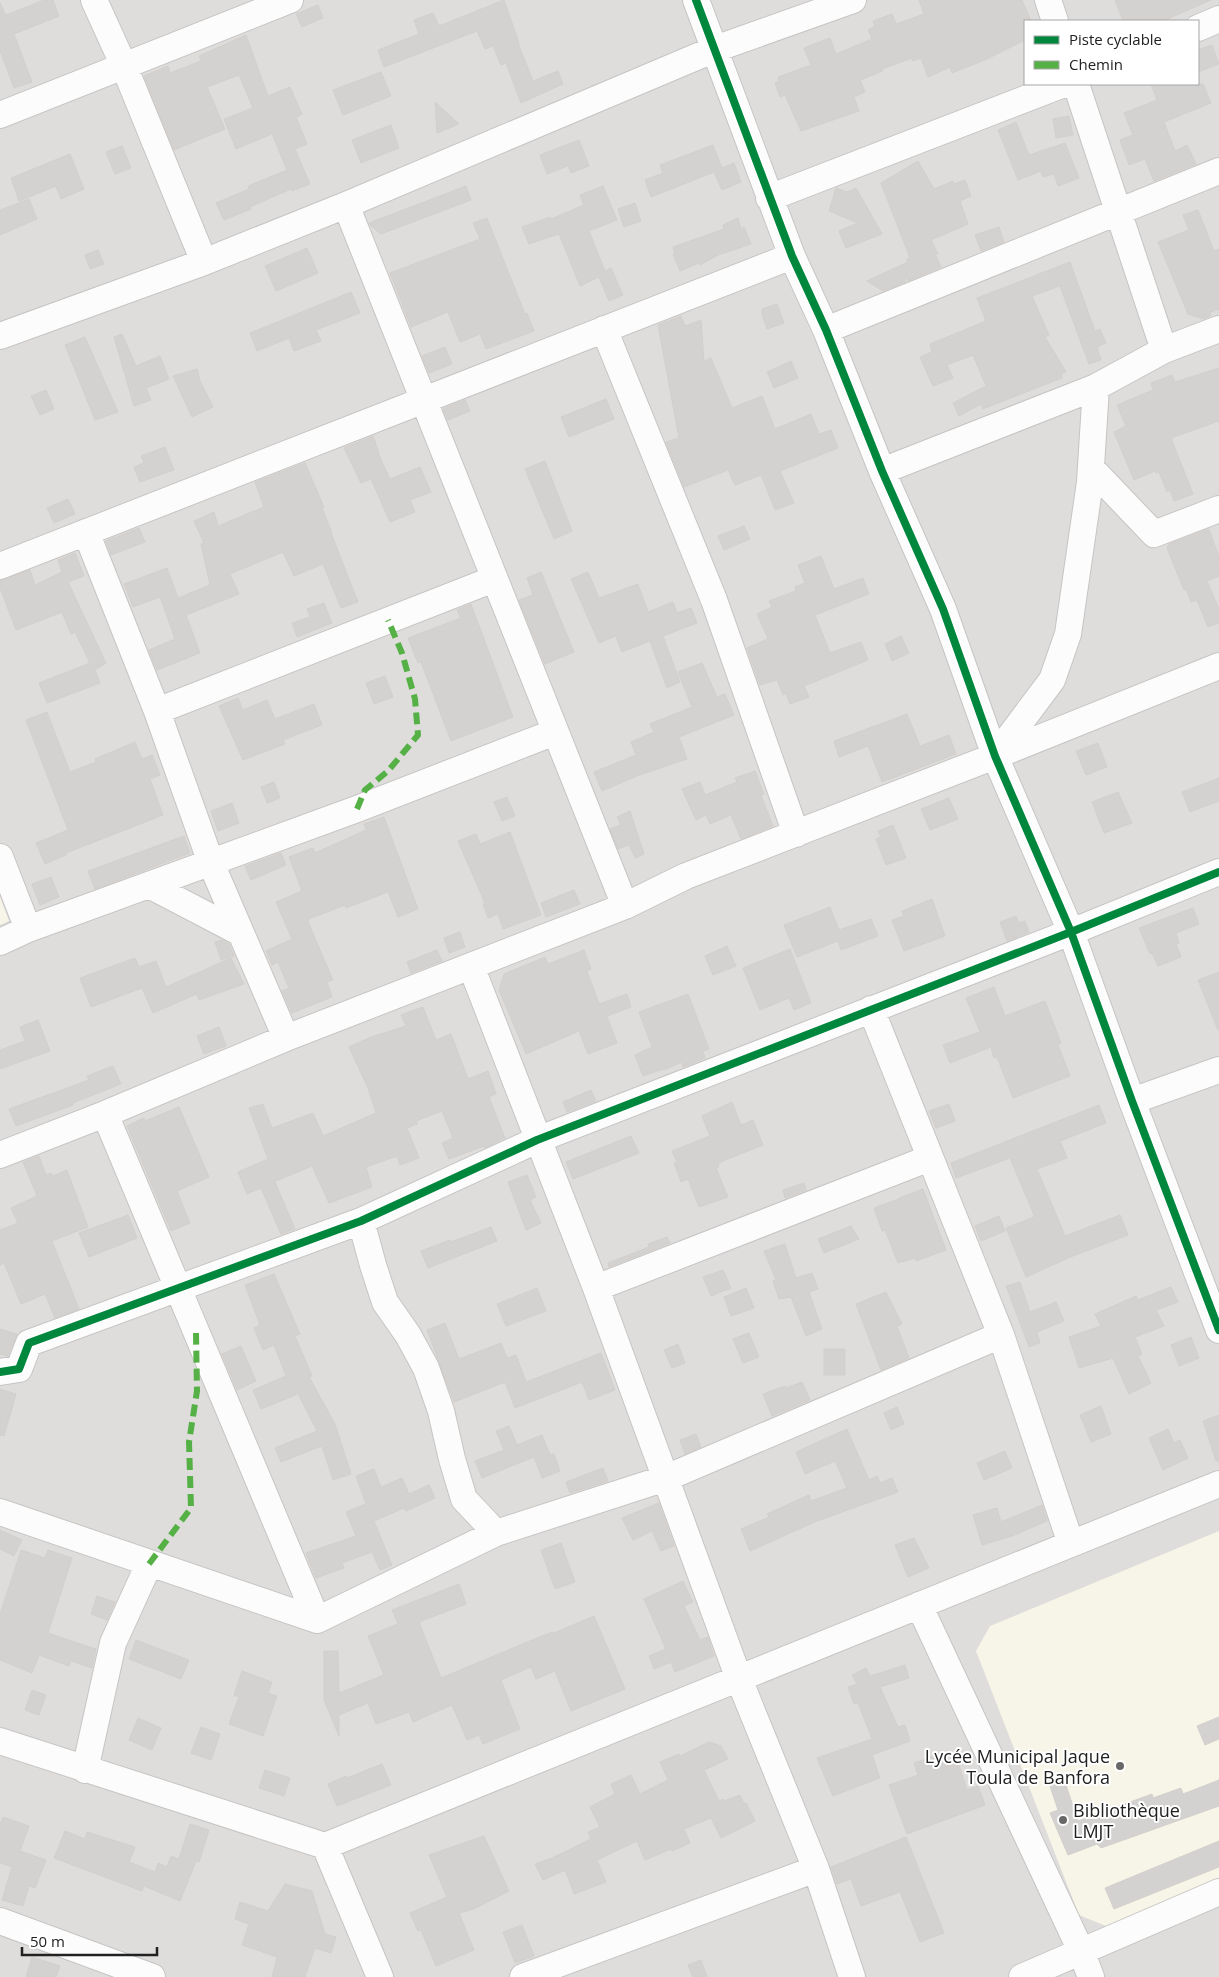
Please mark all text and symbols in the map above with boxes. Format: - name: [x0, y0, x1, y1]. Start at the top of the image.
- legend: [1024, 20, 1199, 85]
- text: Piste cyclable: [1069, 29, 1162, 49]
- text: Chemin: [1069, 54, 1123, 74]
- place label: Lycée Municipal Jaque Toula de Banfora: [925, 1744, 1110, 1789]
- marker: Lycée Municipal Jaque Toula de Banfora: [1114, 1760, 1126, 1772]
- place label: Bibliothèque LMJT: [1073, 1798, 1180, 1843]
- marker: Bibliothèque LMJT: [1057, 1814, 1069, 1826]
- scale bar: [22, 1924, 158, 1956]
- text: 50 m: [30, 1931, 65, 1951]

